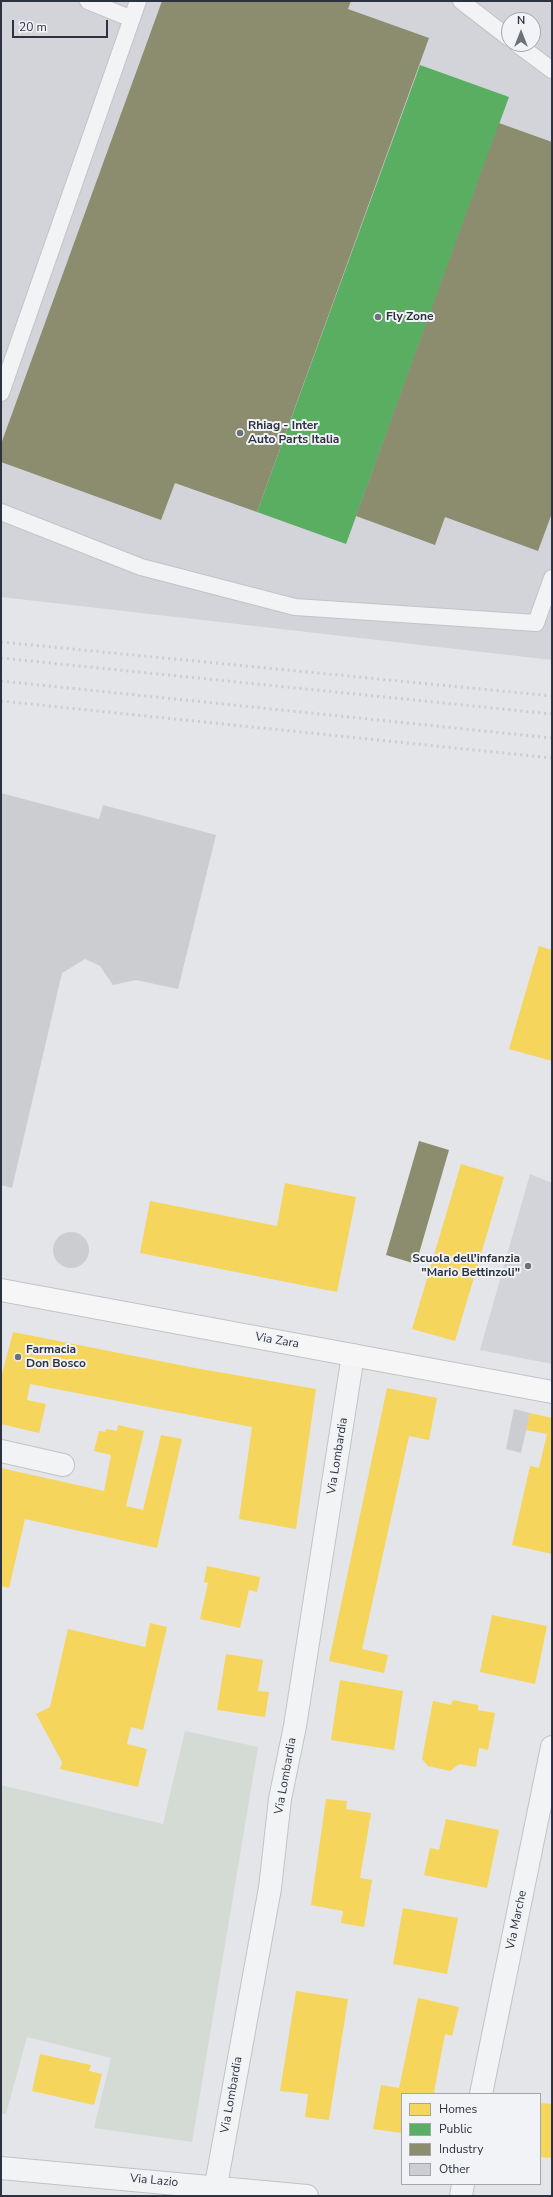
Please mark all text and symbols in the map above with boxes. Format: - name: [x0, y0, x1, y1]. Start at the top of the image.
- scale bar: [14, 12, 110, 38]
- north arrow: [501, 12, 541, 52]
- text: N: [517, 13, 525, 28]
- text: 20 m: [19, 19, 47, 35]
- place label: Fly Zone: [386, 310, 433, 324]
- marker: Fly Zone: [373, 312, 383, 322]
- place label: Rhiag - Inter Auto Parts Italia: [248, 419, 339, 447]
- marker: Rhiag - Inter Auto Parts Italia: [235, 428, 245, 438]
- place label: Scuola dell'infanzia "Mario Bettinzoli": [412, 1252, 520, 1280]
- marker: Scuola dell'infanzia "Mario Bettinzoli": [523, 1261, 533, 1271]
- street label: Via Zara: [254, 1330, 300, 1352]
- place label: Farmacia Don Bosco: [26, 1343, 86, 1371]
- marker: Farmacia Don Bosco: [13, 1352, 23, 1362]
- street label: Via Lombardia: [325, 1417, 351, 1495]
- street label: Via Lombardia: [272, 1737, 300, 1815]
- street label: Via Marche: [504, 1889, 530, 1951]
- street label: Via Lombardia: [218, 2056, 246, 2134]
- legend: [401, 2093, 541, 2185]
- text: Homes: [439, 2101, 477, 2117]
- text: Public: [439, 2121, 472, 2137]
- text: Industry: [439, 2141, 483, 2157]
- text: Other: [439, 2161, 470, 2177]
- street label: Via Lazio: [129, 2172, 179, 2190]

